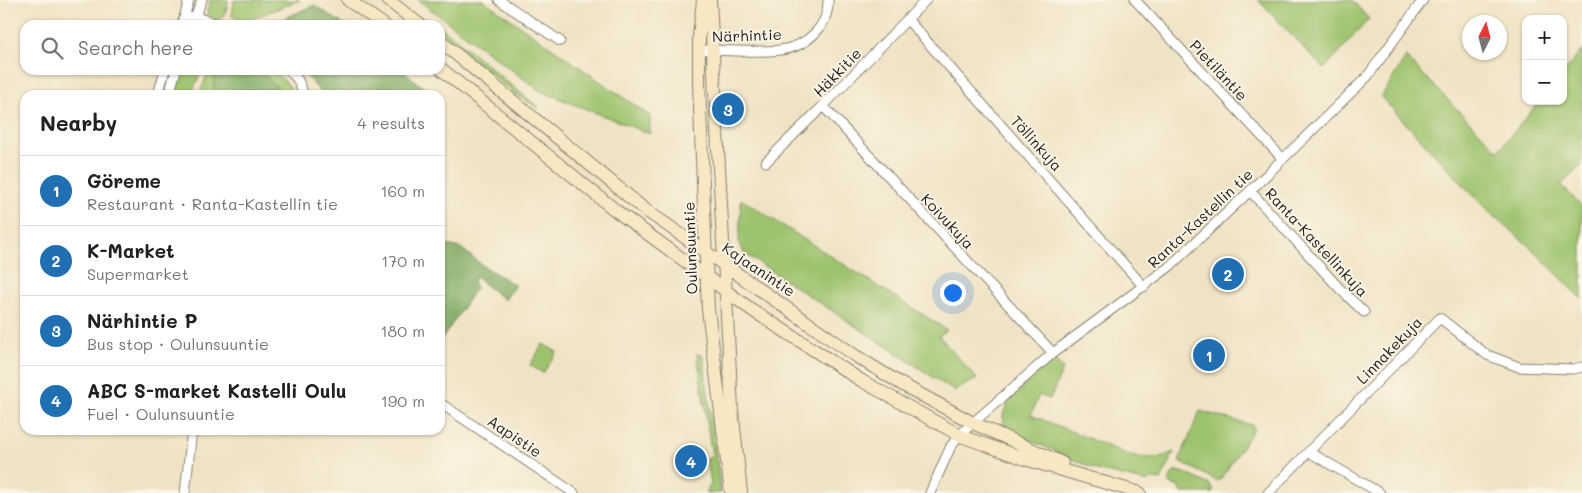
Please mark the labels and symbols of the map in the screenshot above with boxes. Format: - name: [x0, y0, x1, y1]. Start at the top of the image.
- north arrow: [1462, 15, 1507, 60]
- street label: Närhintie: [712, 24, 782, 46]
- street label: Pietiläntie: [1186, 35, 1252, 105]
- street label: Häkkitie: [809, 43, 865, 101]
- pin: 3: [712, 90, 744, 128]
- street label: Töllinkuja: [1007, 111, 1067, 175]
- street label: Ranta-Kastellin tie: [1143, 164, 1257, 272]
- street label: Ranta-Kastellinkuja: [1261, 183, 1373, 301]
- street label: Koivukuja: [917, 189, 979, 253]
- street label: Oulunsuuntie: [678, 201, 702, 295]
- street label: Kajaanintie: [719, 237, 799, 301]
- pin: 2: [1212, 255, 1244, 293]
- your location: [940, 280, 966, 306]
- street label: Linnakekuja: [1352, 312, 1426, 388]
- pin: 1: [1193, 336, 1225, 374]
- street label: Aapistie: [484, 411, 546, 461]
- pin: 4: [675, 442, 707, 480]

